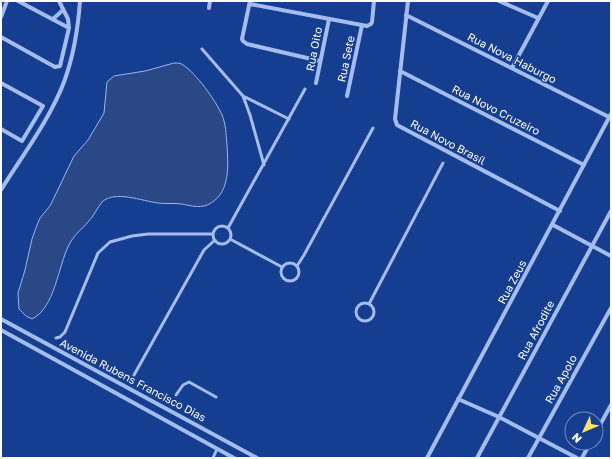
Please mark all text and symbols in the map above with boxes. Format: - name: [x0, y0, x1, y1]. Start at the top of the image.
- street label: Rua Oito: [303, 25, 324, 72]
- street label: Rua Nova Haburgo: [466, 30, 559, 86]
- street label: Rua Sete: [334, 35, 357, 83]
- street label: Rua Novo Cruzeiro: [450, 82, 543, 138]
- street label: Rua Novo Brasíl: [408, 116, 488, 167]
- street label: Rua Zeus: [495, 257, 529, 306]
- street label: Rua Afrodite: [514, 298, 557, 362]
- street label: Avenida Rubens Francisco Dias: [58, 335, 209, 424]
- street label: Rua Apolo: [542, 352, 579, 405]
- north arrow: [564, 411, 604, 451]
- text: N: [569, 431, 584, 446]

